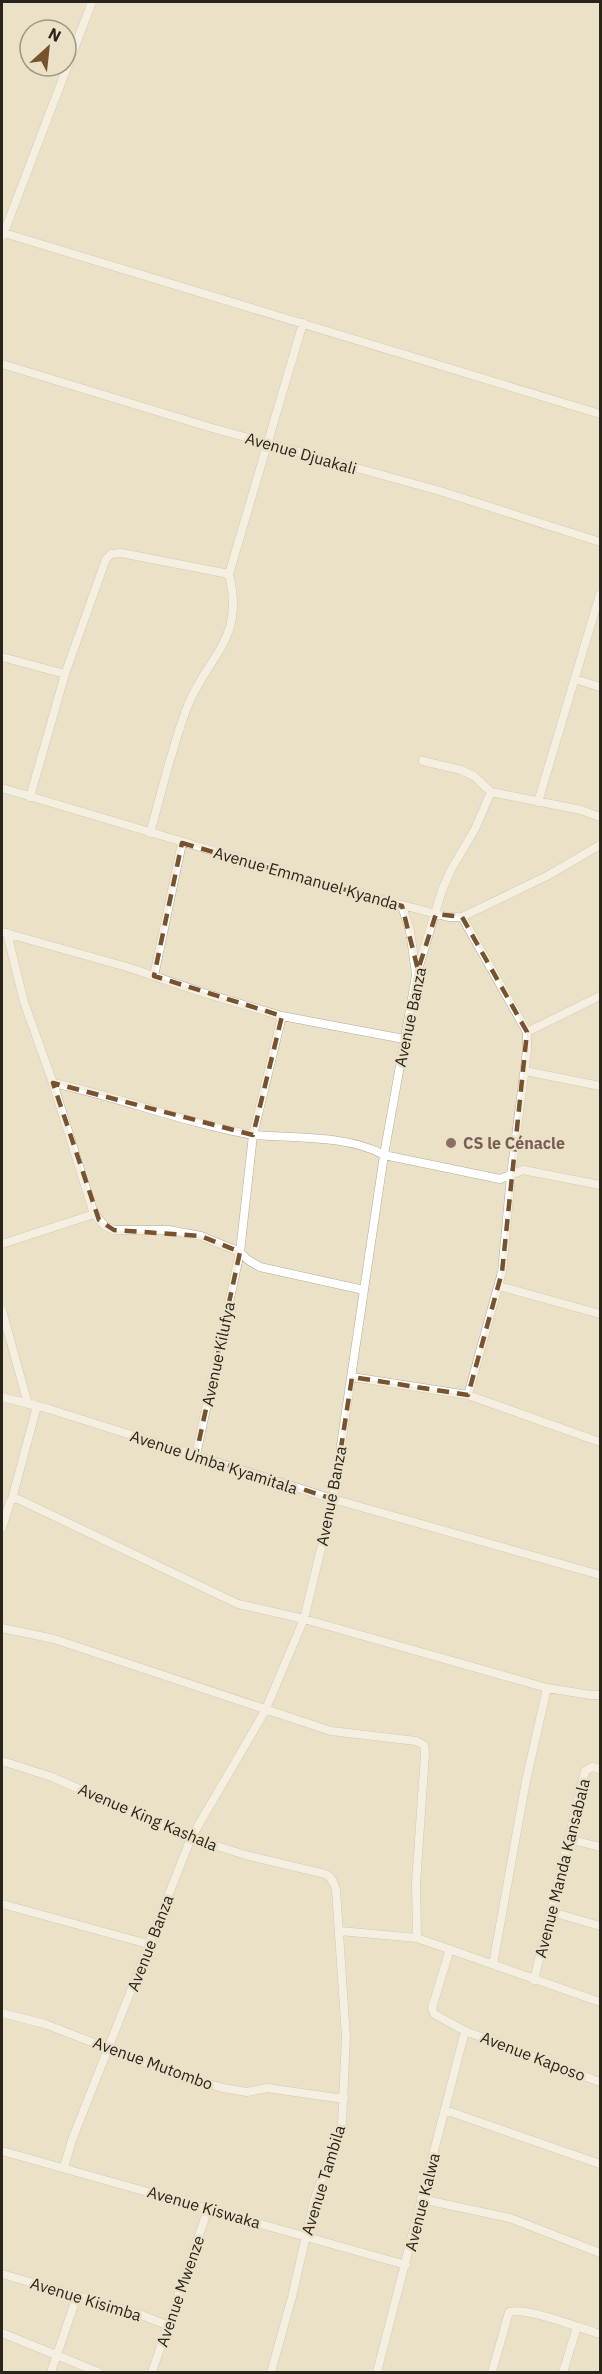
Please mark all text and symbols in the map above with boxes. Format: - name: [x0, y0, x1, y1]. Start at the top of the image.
- north arrow: [18, 18, 78, 78]
- text: N: [45, 23, 65, 46]
- street label: Avenue Djuakali: [243, 428, 359, 478]
- street label: Avenue Emmanuel Kyanda: [211, 842, 401, 914]
- street label: Avenue Banza: [390, 965, 430, 1069]
- place label: CS le Cénacle: [463, 1133, 565, 1153]
- marker: CS le Cénacle: [444, 1136, 458, 1150]
- street label: Avenue Kilufya: [197, 1299, 239, 1408]
- street label: Avenue Umba Kyamitala: [128, 1425, 301, 1499]
- street label: Avenue Banza: [312, 1444, 351, 1548]
- street label: Avenue Manda Kansabala: [530, 1776, 594, 1960]
- street label: Avenue King Kashala: [75, 1779, 221, 1856]
- street label: Avenue Banza: [123, 1892, 178, 1994]
- street label: Avenue Kaposo: [478, 2027, 588, 2085]
- street label: Avenue Mutombo: [90, 2032, 216, 2094]
- street label: Avenue Tambila: [297, 2122, 349, 2237]
- street label: Avenue Kalwa: [400, 2150, 444, 2253]
- street label: Avenue Kiswaka: [145, 2181, 263, 2233]
- street label: Avenue Mwenze: [152, 2233, 208, 2349]
- street label: Avenue Kisimba: [28, 2273, 144, 2325]

